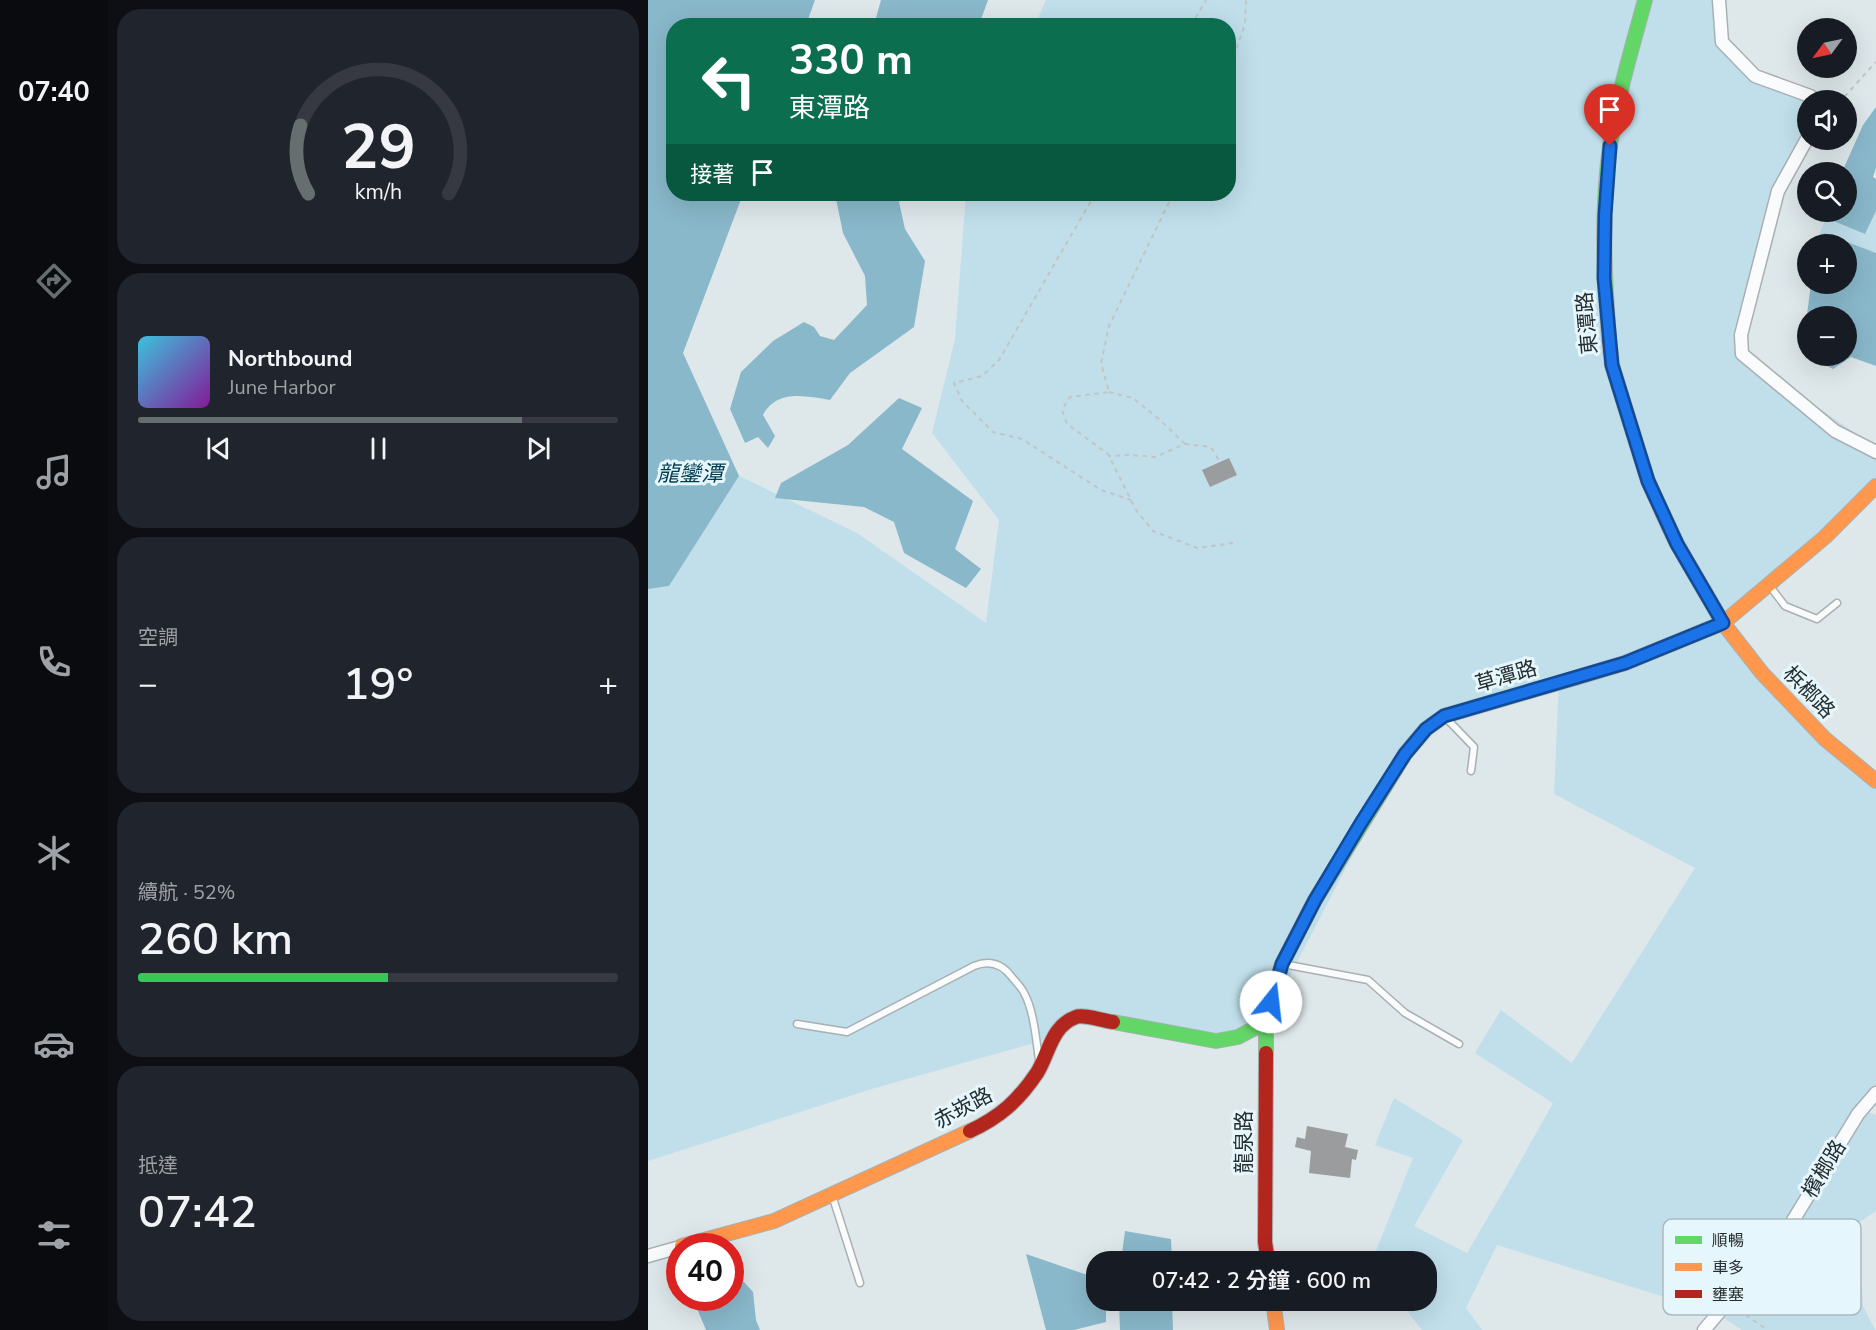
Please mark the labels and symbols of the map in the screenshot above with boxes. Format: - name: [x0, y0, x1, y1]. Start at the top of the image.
- north arrow: [1797, 18, 1857, 78]
- pin: [1584, 84, 1635, 146]
- street label: 東潭路: [1570, 290, 1604, 356]
- water label: 龍鑾潭: [657, 459, 727, 489]
- street label: 草潭路: [1472, 654, 1540, 698]
- street label: 梹榔路: [1777, 660, 1841, 724]
- position arrow: [1239, 970, 1303, 1034]
- street label: 赤崁路: [929, 1081, 997, 1135]
- street label: 龍泉路: [1230, 1111, 1258, 1174]
- street label: 檳榔路: [1796, 1135, 1852, 1203]
- legend: [1663, 1219, 1861, 1315]
- text: 順暢: [1712, 1230, 1744, 1252]
- speed limit sign: 40: [666, 1233, 744, 1311]
- text: 車多: [1712, 1257, 1744, 1279]
- text: 壅塞: [1712, 1284, 1744, 1306]

